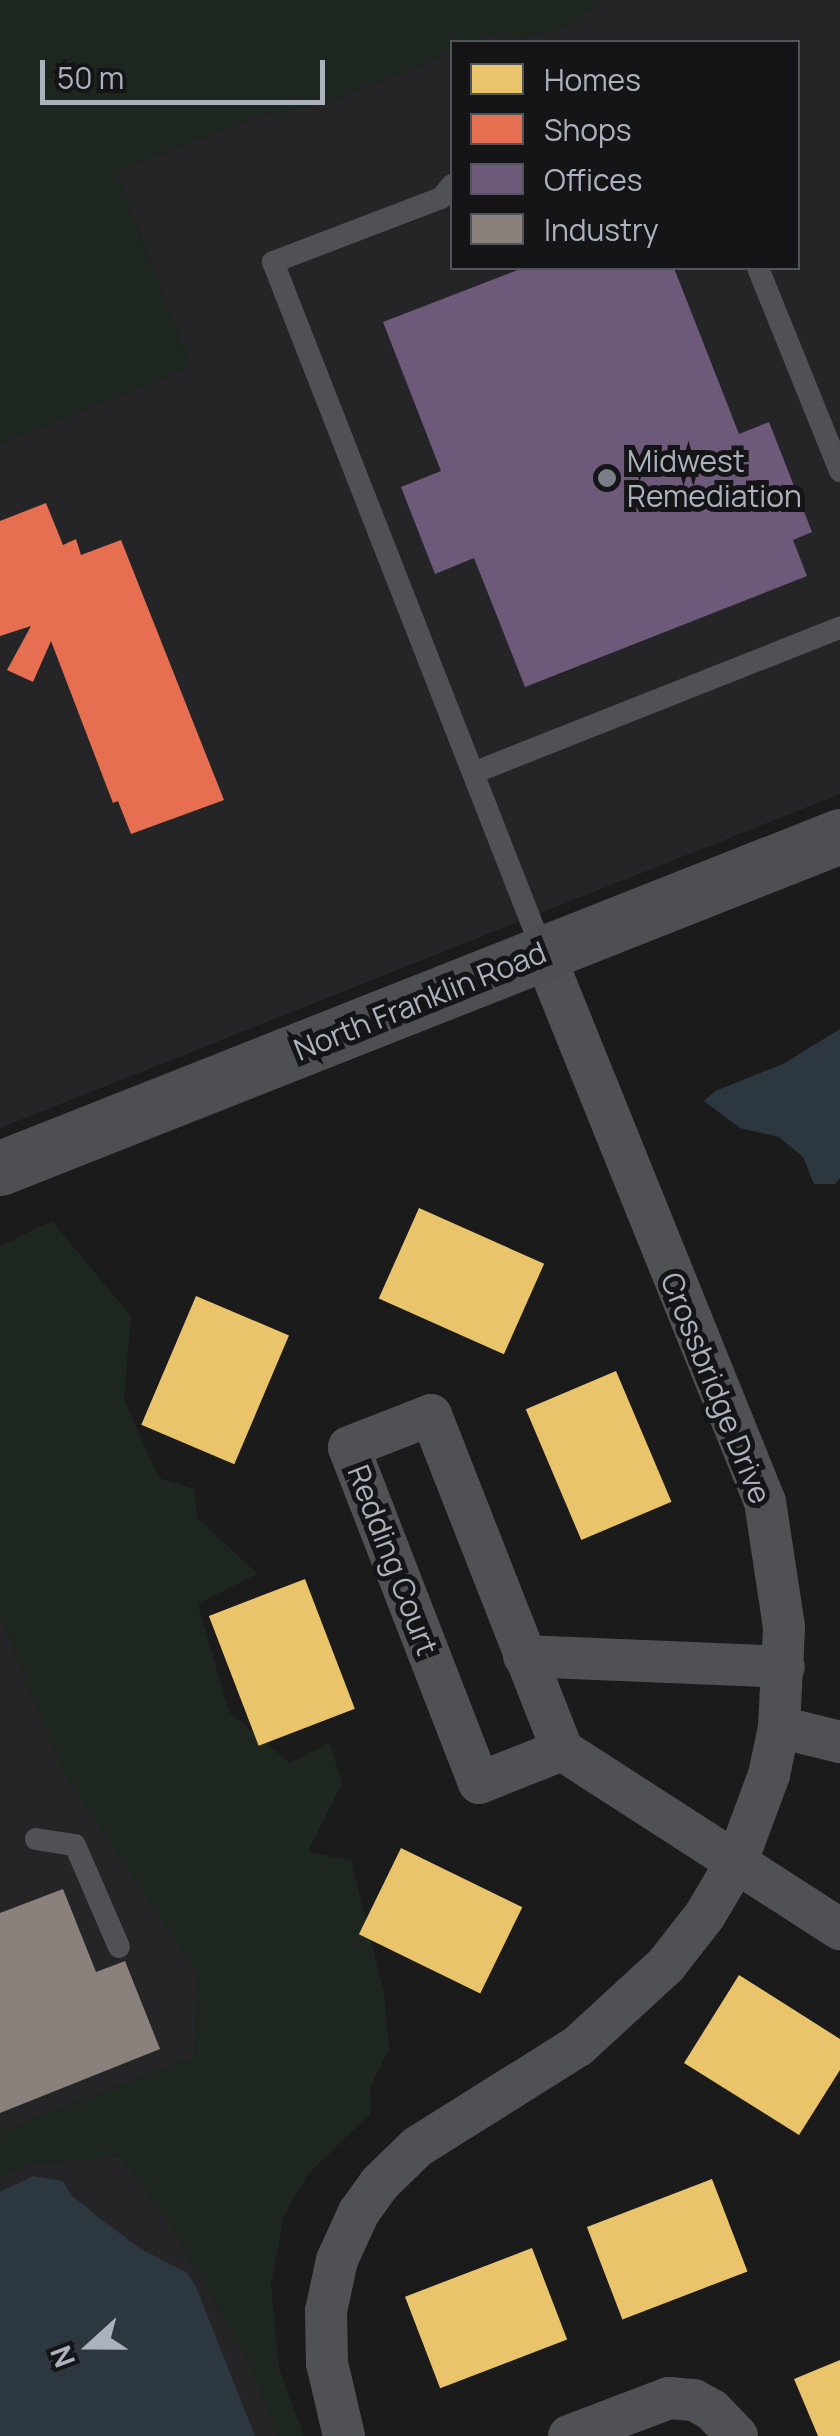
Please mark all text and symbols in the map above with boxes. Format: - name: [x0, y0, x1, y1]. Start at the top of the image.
- scale bar: [45, 40, 330, 102]
- legend: [450, 40, 800, 270]
- text: 50 m: [57, 57, 124, 98]
- text: Homes: [544, 59, 641, 100]
- text: Shops: [544, 109, 631, 150]
- text: Offices: [544, 159, 642, 200]
- text: Industry: [544, 209, 659, 250]
- place label: Midwest Remediation: [627, 443, 802, 514]
- marker: Midwest Remediation: [596, 467, 618, 489]
- street label: North Franklin Road: [289, 934, 551, 1068]
- street label: Crossbridge Drive: [653, 1267, 779, 1509]
- street label: Redding Court: [340, 1460, 446, 1660]
- north arrow: [40, 2296, 140, 2396]
- text: N: [41, 2341, 83, 2373]

